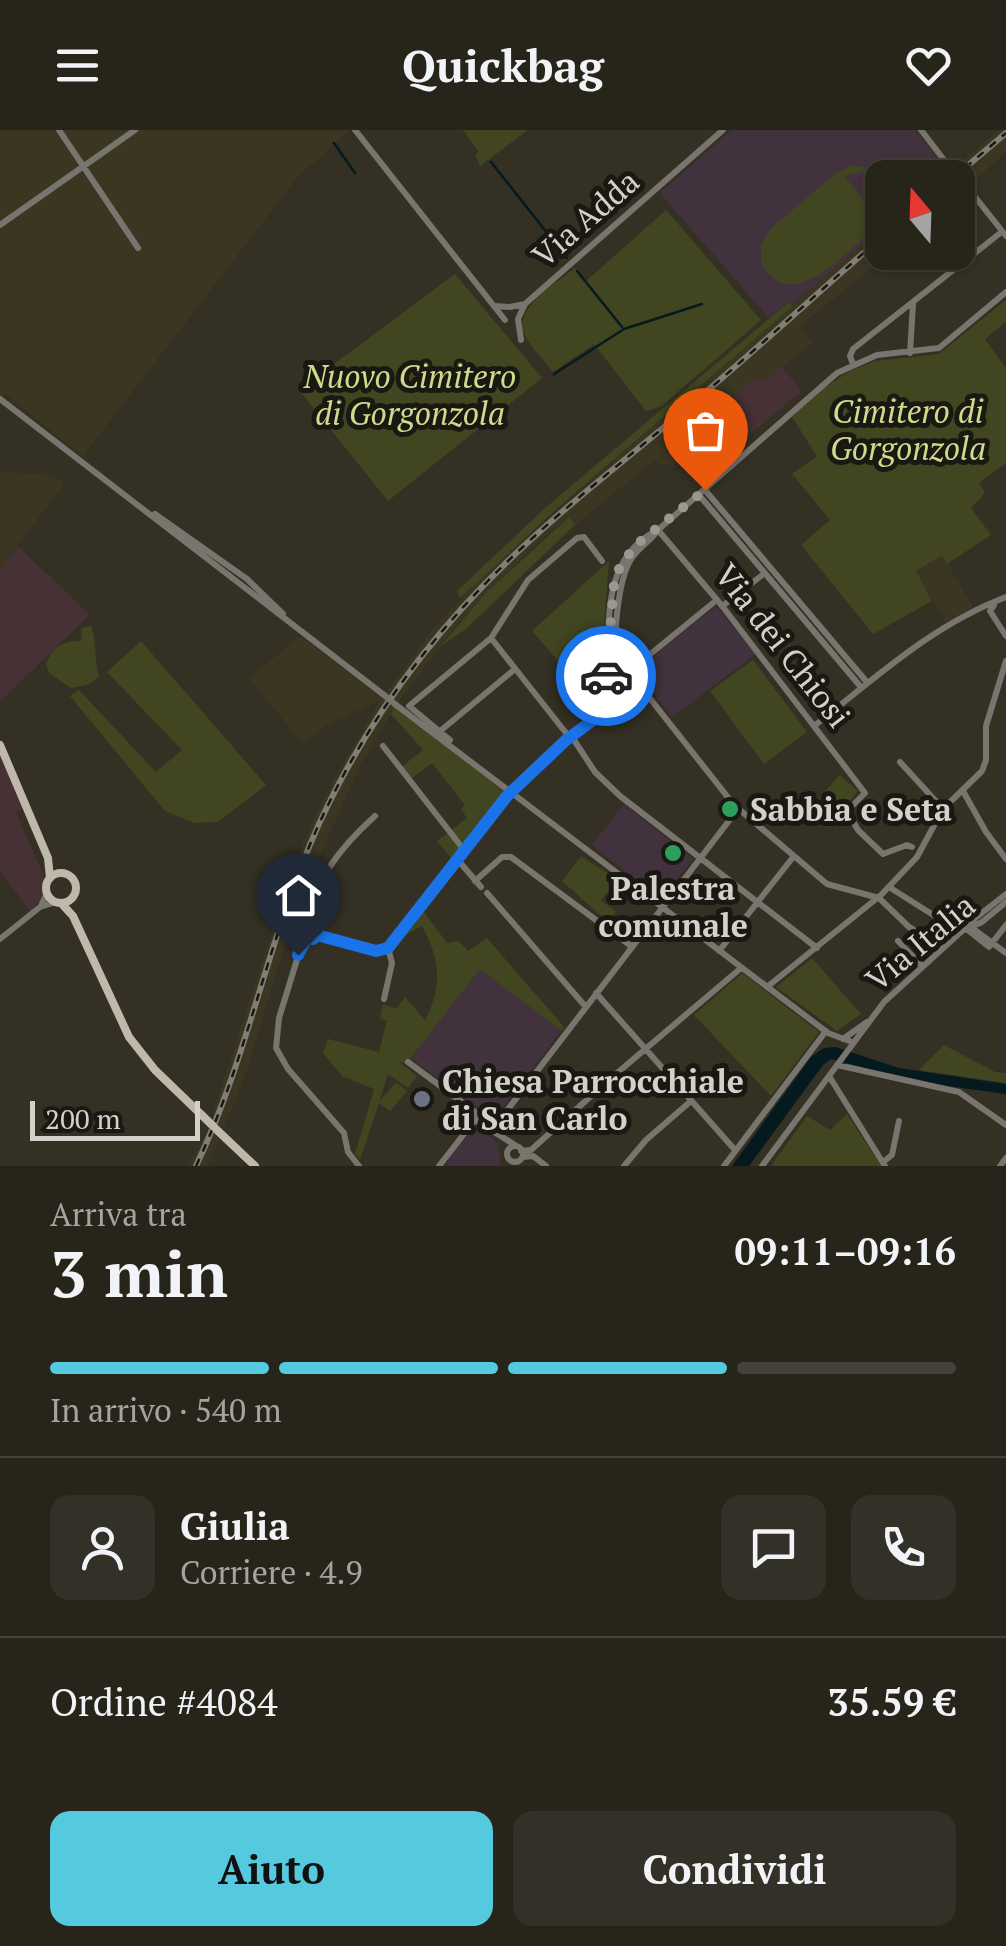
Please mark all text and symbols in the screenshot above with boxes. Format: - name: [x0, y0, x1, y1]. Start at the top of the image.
- text: Quickbag: [402, 35, 604, 95]
- icon: menu: [50, 38, 105, 93]
- icon: heart: [901, 38, 956, 93]
- street label: Via Adda: [523, 160, 647, 276]
- north arrow: [865, 160, 975, 270]
- map controls: [865, 160, 975, 270]
- park label: Nuovo Cimitero di Gorgonzola: [303, 355, 516, 434]
- pin: [663, 388, 748, 491]
- park label: Cimitero di Gorgonzola: [830, 390, 986, 469]
- icon: bag: [678, 403, 733, 458]
- street label: Via dei Chiosi: [706, 554, 860, 736]
- courier: [556, 626, 656, 726]
- icon: car: [579, 649, 634, 704]
- place label: Sabbia e Seta: [750, 788, 952, 830]
- marker: Sabbia e Seta: [719, 798, 741, 820]
- marker: Palestra comunale: [662, 842, 684, 864]
- pin: [256, 853, 341, 956]
- place label: Palestra comunale: [598, 867, 748, 946]
- icon: home: [271, 868, 326, 923]
- street label: Via Italia: [857, 884, 983, 1000]
- place label: Chiesa Parrocchiale di San Carlo: [442, 1060, 744, 1139]
- marker: Chiesa Parrocchiale di San Carlo: [411, 1088, 433, 1110]
- scale bar: [30, 1096, 200, 1140]
- text: 200 m: [45, 1100, 121, 1137]
- text: Arriva tra: [50, 1193, 187, 1235]
- text: 09:11–09:16: [734, 1226, 956, 1276]
- text: 3 min: [50, 1229, 228, 1316]
- text: In arrivo · 540 m: [50, 1389, 282, 1431]
- button: person: [50, 1495, 155, 1600]
- button: chat: [721, 1495, 826, 1600]
- button: phone: [851, 1495, 956, 1600]
- text: Giulia: [180, 1501, 290, 1551]
- text: Corriere · 4.9: [180, 1551, 363, 1593]
- text: Ordine #4084: [50, 1677, 277, 1727]
- text: 35.59 €: [827, 1677, 956, 1727]
- button: Aiuto: [50, 1811, 493, 1926]
- button: Condividi: [513, 1811, 956, 1926]

